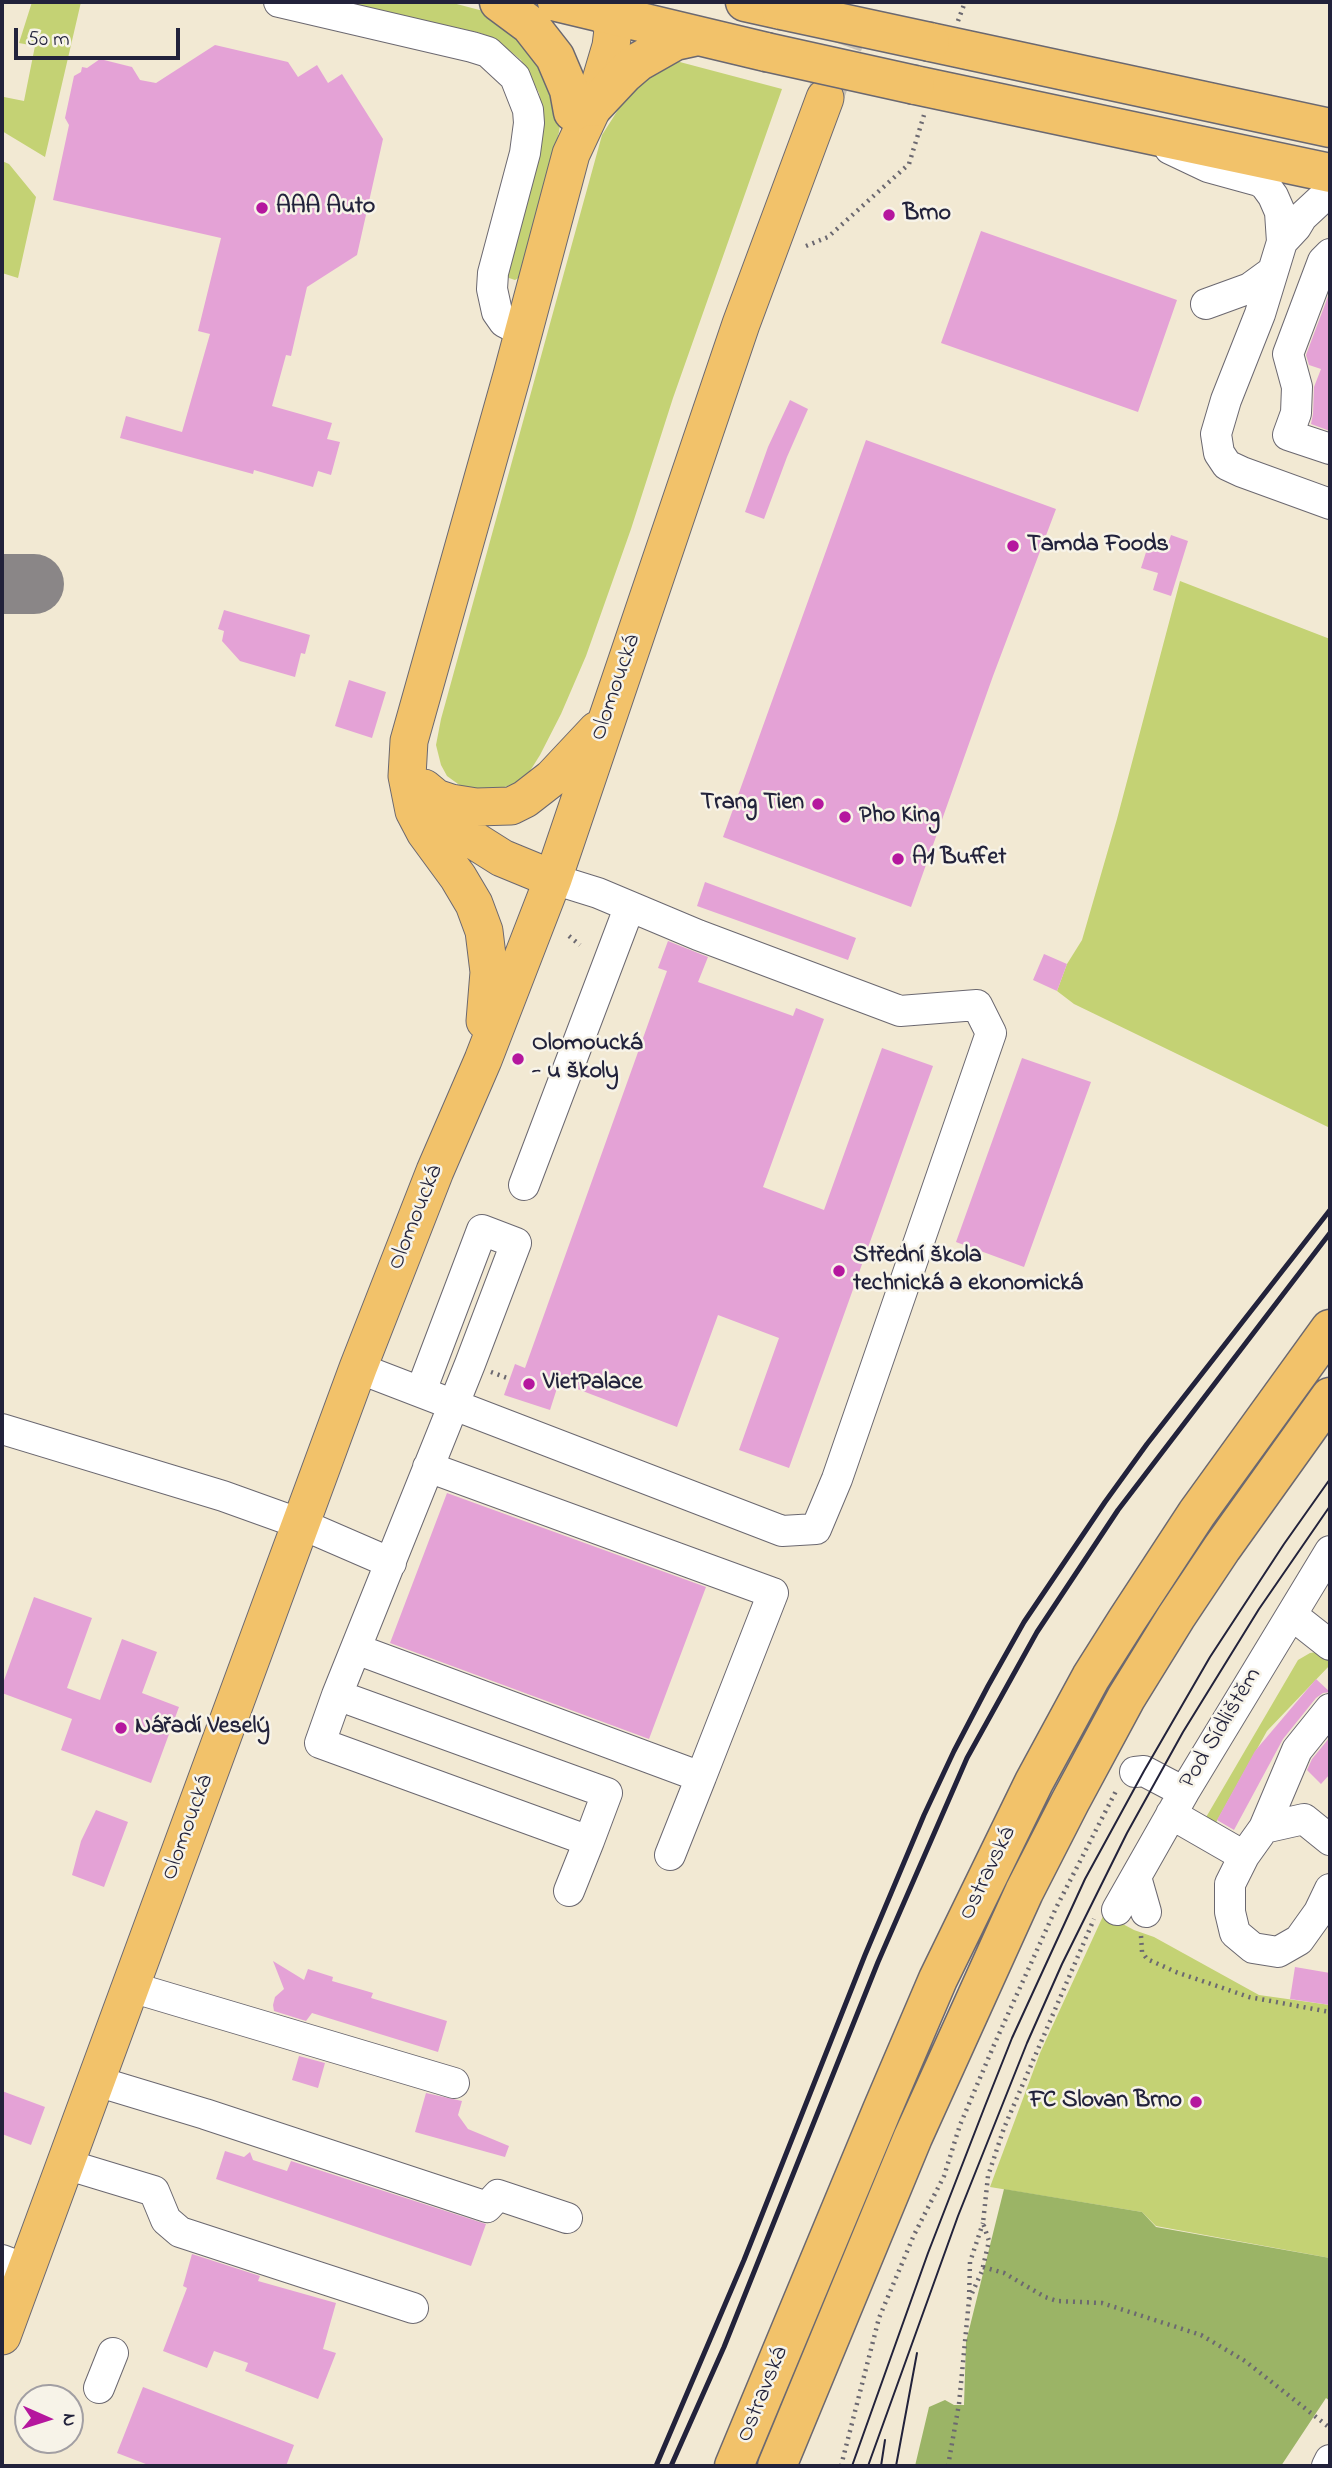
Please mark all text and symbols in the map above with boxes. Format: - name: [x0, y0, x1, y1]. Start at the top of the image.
- scale bar: [18, 14, 184, 58]
- text: 50 m: [27, 25, 70, 55]
- place label: AAA Auto: [276, 194, 375, 222]
- marker: AAA Auto: [254, 200, 270, 216]
- place label: Brno: [903, 201, 951, 229]
- marker: Brno: [881, 207, 897, 223]
- place label: Tamda Foods: [1027, 532, 1169, 560]
- marker: Tamda Foods: [1005, 538, 1021, 554]
- street label: Olomoucká: [585, 631, 649, 745]
- place label: Trang Tien: [701, 790, 804, 818]
- marker: Trang Tien: [810, 796, 826, 812]
- place label: Pho King: [859, 803, 940, 831]
- marker: Pho King: [837, 809, 853, 825]
- place label: A1 Buffet: [912, 845, 1006, 873]
- marker: A1 Buffet: [890, 851, 906, 867]
- place label: Olomoucká - u školy: [532, 1031, 642, 1087]
- marker: Olomoucká - u školy: [510, 1051, 526, 1067]
- street label: Olomoucká: [383, 1161, 451, 1275]
- place label: Střední škola technická a ekonomická: [853, 1243, 1083, 1299]
- marker: Střední škola technická a ekonomická: [831, 1263, 847, 1279]
- place label: VietPalace: [543, 1370, 642, 1398]
- marker: VietPalace: [521, 1376, 537, 1392]
- street label: Pod Sídlištěm: [1175, 1663, 1269, 1795]
- place label: Nářadí Veselý: [135, 1714, 270, 1742]
- marker: Nářadí Veselý: [113, 1720, 129, 1736]
- street label: Olomoucká: [157, 1771, 221, 1885]
- street label: Ostravská: [954, 1822, 1024, 1926]
- place label: FC Slovan Brno: [1029, 2088, 1182, 2116]
- marker: FC Slovan Brno: [1188, 2094, 1204, 2110]
- street label: Ostravská: [732, 2343, 796, 2447]
- north arrow: [14, 2384, 84, 2454]
- text: N: [55, 2413, 82, 2427]

